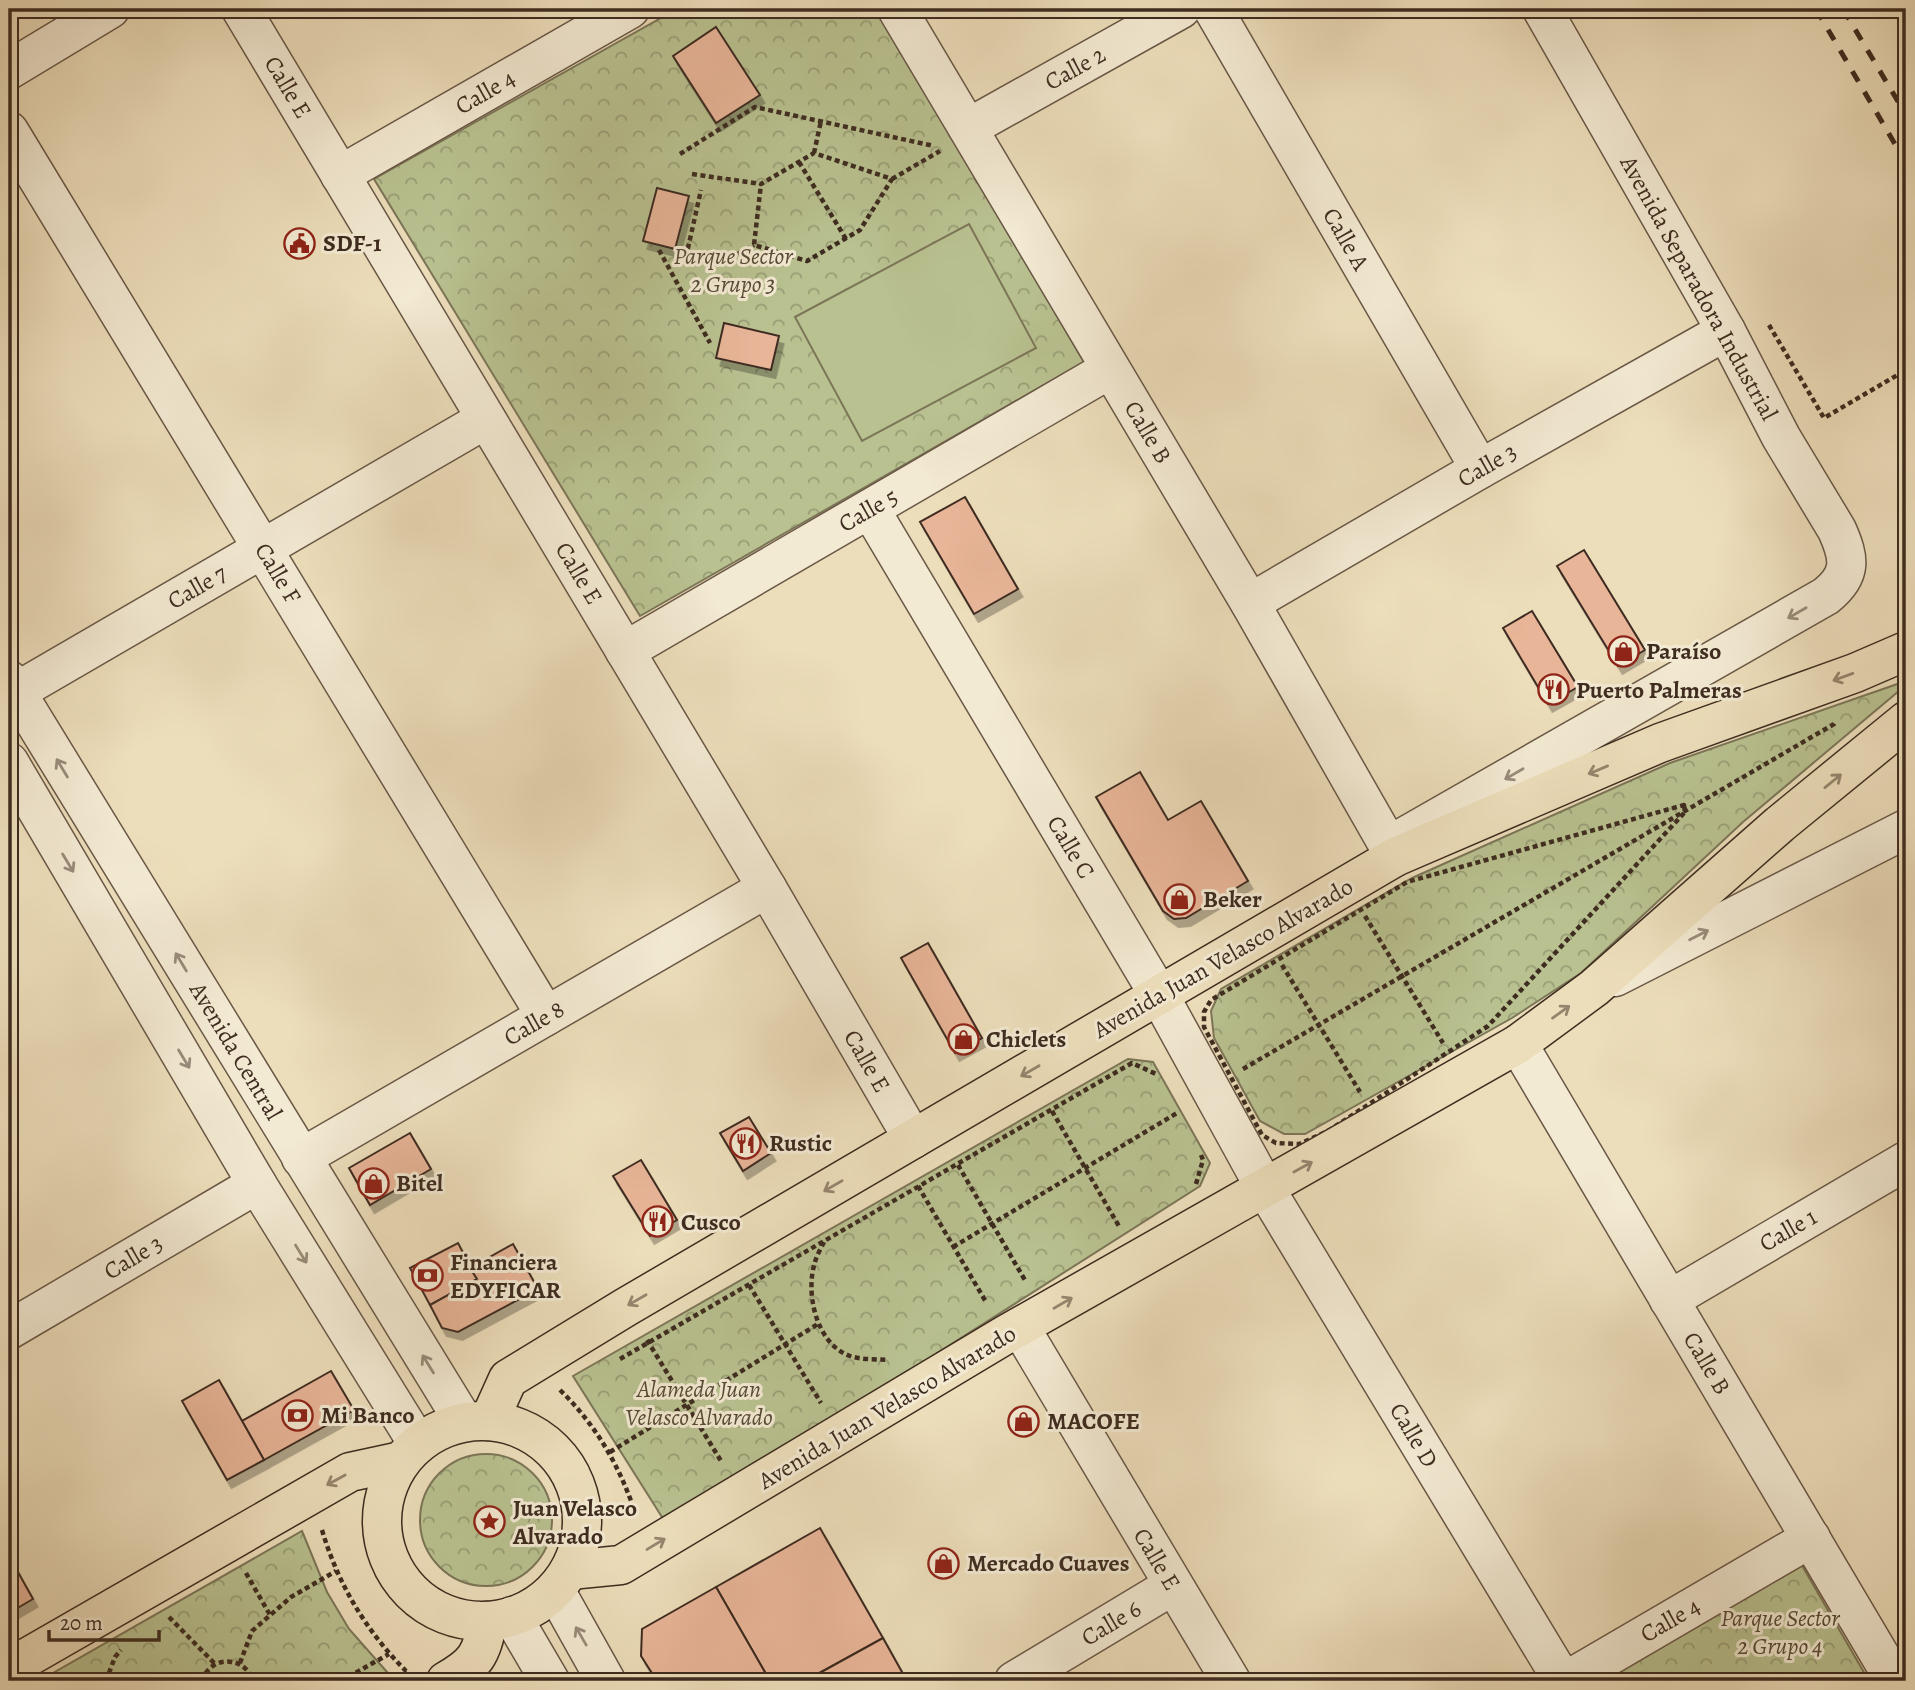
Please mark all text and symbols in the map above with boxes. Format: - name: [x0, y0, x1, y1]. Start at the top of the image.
- street label: Calle 2: [1039, 38, 1111, 98]
- street label: Calle E: [257, 50, 319, 124]
- street label: Calle 4: [449, 62, 521, 122]
- street label: Avenida Separadora Industrial: [1612, 149, 1785, 426]
- street label: Calle A: [1315, 202, 1377, 277]
- public building icon: SDF-1: [283, 226, 317, 260]
- place label: SDF-1: [323, 227, 382, 259]
- park label: Parque Sector 2 Grupo 3: [674, 240, 793, 300]
- street label: Calle B: [1117, 395, 1179, 469]
- street label: Calle 3: [1452, 435, 1522, 495]
- street label: Calle 5: [832, 480, 904, 540]
- street label: Calle E: [548, 536, 610, 610]
- street label: Calle F: [247, 537, 309, 609]
- street label: Calle 7: [161, 557, 233, 617]
- one-way arrow: [1787, 607, 1808, 620]
- shop icon: Paraíso: [1606, 634, 1640, 668]
- place label: Paraíso: [1646, 635, 1721, 667]
- one-way arrow: [1833, 672, 1855, 684]
- restaurant icon: Puerto Palmeras: [1536, 673, 1570, 707]
- place label: Puerto Palmeras: [1576, 674, 1742, 706]
- one-way arrow: [55, 758, 69, 778]
- one-way arrow: [1587, 764, 1609, 777]
- one-way arrow: [1505, 767, 1525, 781]
- one-way arrow: [1823, 773, 1841, 788]
- street label: Calle C: [1040, 809, 1102, 885]
- one-way arrow: [61, 853, 75, 873]
- street label: Avenida Juan Velasco Alvarado: [1086, 870, 1359, 1046]
- shop icon: Beker: [1163, 882, 1197, 916]
- place label: Beker: [1203, 883, 1262, 915]
- one-way arrow: [1688, 927, 1709, 941]
- one-way arrow: [173, 952, 187, 972]
- street label: Avenida Central: [182, 975, 290, 1126]
- street label: Calle 8: [498, 993, 570, 1053]
- one-way arrow: [1551, 1005, 1570, 1019]
- shop icon: Chiclets: [946, 1022, 980, 1056]
- place label: Chiclets: [986, 1023, 1066, 1055]
- street label: Calle E: [836, 1024, 898, 1098]
- one-way arrow: [177, 1049, 191, 1069]
- one-way arrow: [1020, 1064, 1040, 1078]
- restaurant icon: Rustic: [729, 1126, 763, 1160]
- place label: Rustic: [769, 1127, 832, 1159]
- one-way arrow: [1293, 1160, 1313, 1174]
- shop icon: Bitel: [356, 1166, 390, 1200]
- place label: Bitel: [396, 1167, 444, 1199]
- one-way arrow: [824, 1179, 844, 1193]
- street label: Calle 1: [1753, 1201, 1823, 1259]
- restaurant icon: Cusco: [641, 1205, 675, 1239]
- place label: Cusco: [681, 1206, 741, 1238]
- street label: Calle 3: [98, 1227, 168, 1287]
- one-way arrow: [294, 1244, 308, 1264]
- place label: Financiera EDYFICAR: [450, 1246, 562, 1306]
- bank icon: Financiera EDYFICAR: [410, 1259, 444, 1293]
- one-way arrow: [627, 1294, 647, 1308]
- one-way arrow: [1052, 1296, 1072, 1310]
- street label: Avenida Juan Velasco Alvarado: [751, 1317, 1022, 1497]
- street label: Calle B: [1676, 1326, 1738, 1400]
- one-way arrow: [421, 1355, 435, 1375]
- park label: Alameda Juan Velasco Alvarado: [625, 1373, 773, 1433]
- street label: Calle D: [1382, 1397, 1446, 1473]
- bank icon: Mi Banco: [281, 1398, 315, 1432]
- place label: Mi Banco: [321, 1399, 415, 1431]
- shop icon: MACOFE: [1007, 1404, 1041, 1438]
- place label: MACOFE: [1047, 1405, 1140, 1437]
- one-way arrow: [326, 1473, 346, 1487]
- place label: Juan Velasco Alvarado: [512, 1492, 637, 1552]
- place icon: Juan Velasco Alvarado: [473, 1505, 507, 1539]
- street label: Calle E: [1126, 1522, 1188, 1596]
- one-way arrow: [646, 1537, 666, 1551]
- shop icon: Mercado Cuaves: [927, 1546, 961, 1580]
- place label: Mercado Cuaves: [967, 1547, 1129, 1579]
- street label: Calle 4: [1634, 1590, 1706, 1650]
- street label: Calle 6: [1075, 1593, 1147, 1653]
- scale bar: [49, 1599, 159, 1643]
- park label: Parque Sector 2 Grupo 4: [1721, 1602, 1840, 1662]
- text: 20 m: [60, 1609, 103, 1637]
- one-way arrow: [573, 1626, 587, 1646]

